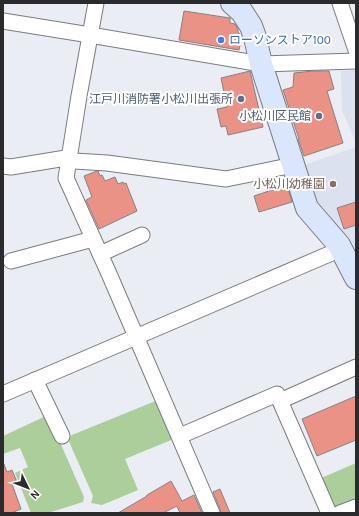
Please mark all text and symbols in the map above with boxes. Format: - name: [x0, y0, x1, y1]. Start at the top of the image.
- place label: ローソンストア100: [229, 33, 331, 47]
- marker: ローソンストア100: [216, 35, 226, 45]
- place label: 江戸川消防署小松川出張所: [89, 92, 233, 106]
- marker: 江戸川消防署小松川出張所: [236, 94, 246, 104]
- place label: 小松川区民館: [239, 109, 311, 123]
- marker: 小松川区民館: [314, 111, 324, 121]
- place label: 小松川幼稚園: [253, 177, 325, 191]
- marker: 小松川幼稚園: [328, 179, 338, 189]
- north arrow: [8, 468, 48, 508]
- text: N: [28, 487, 42, 502]

